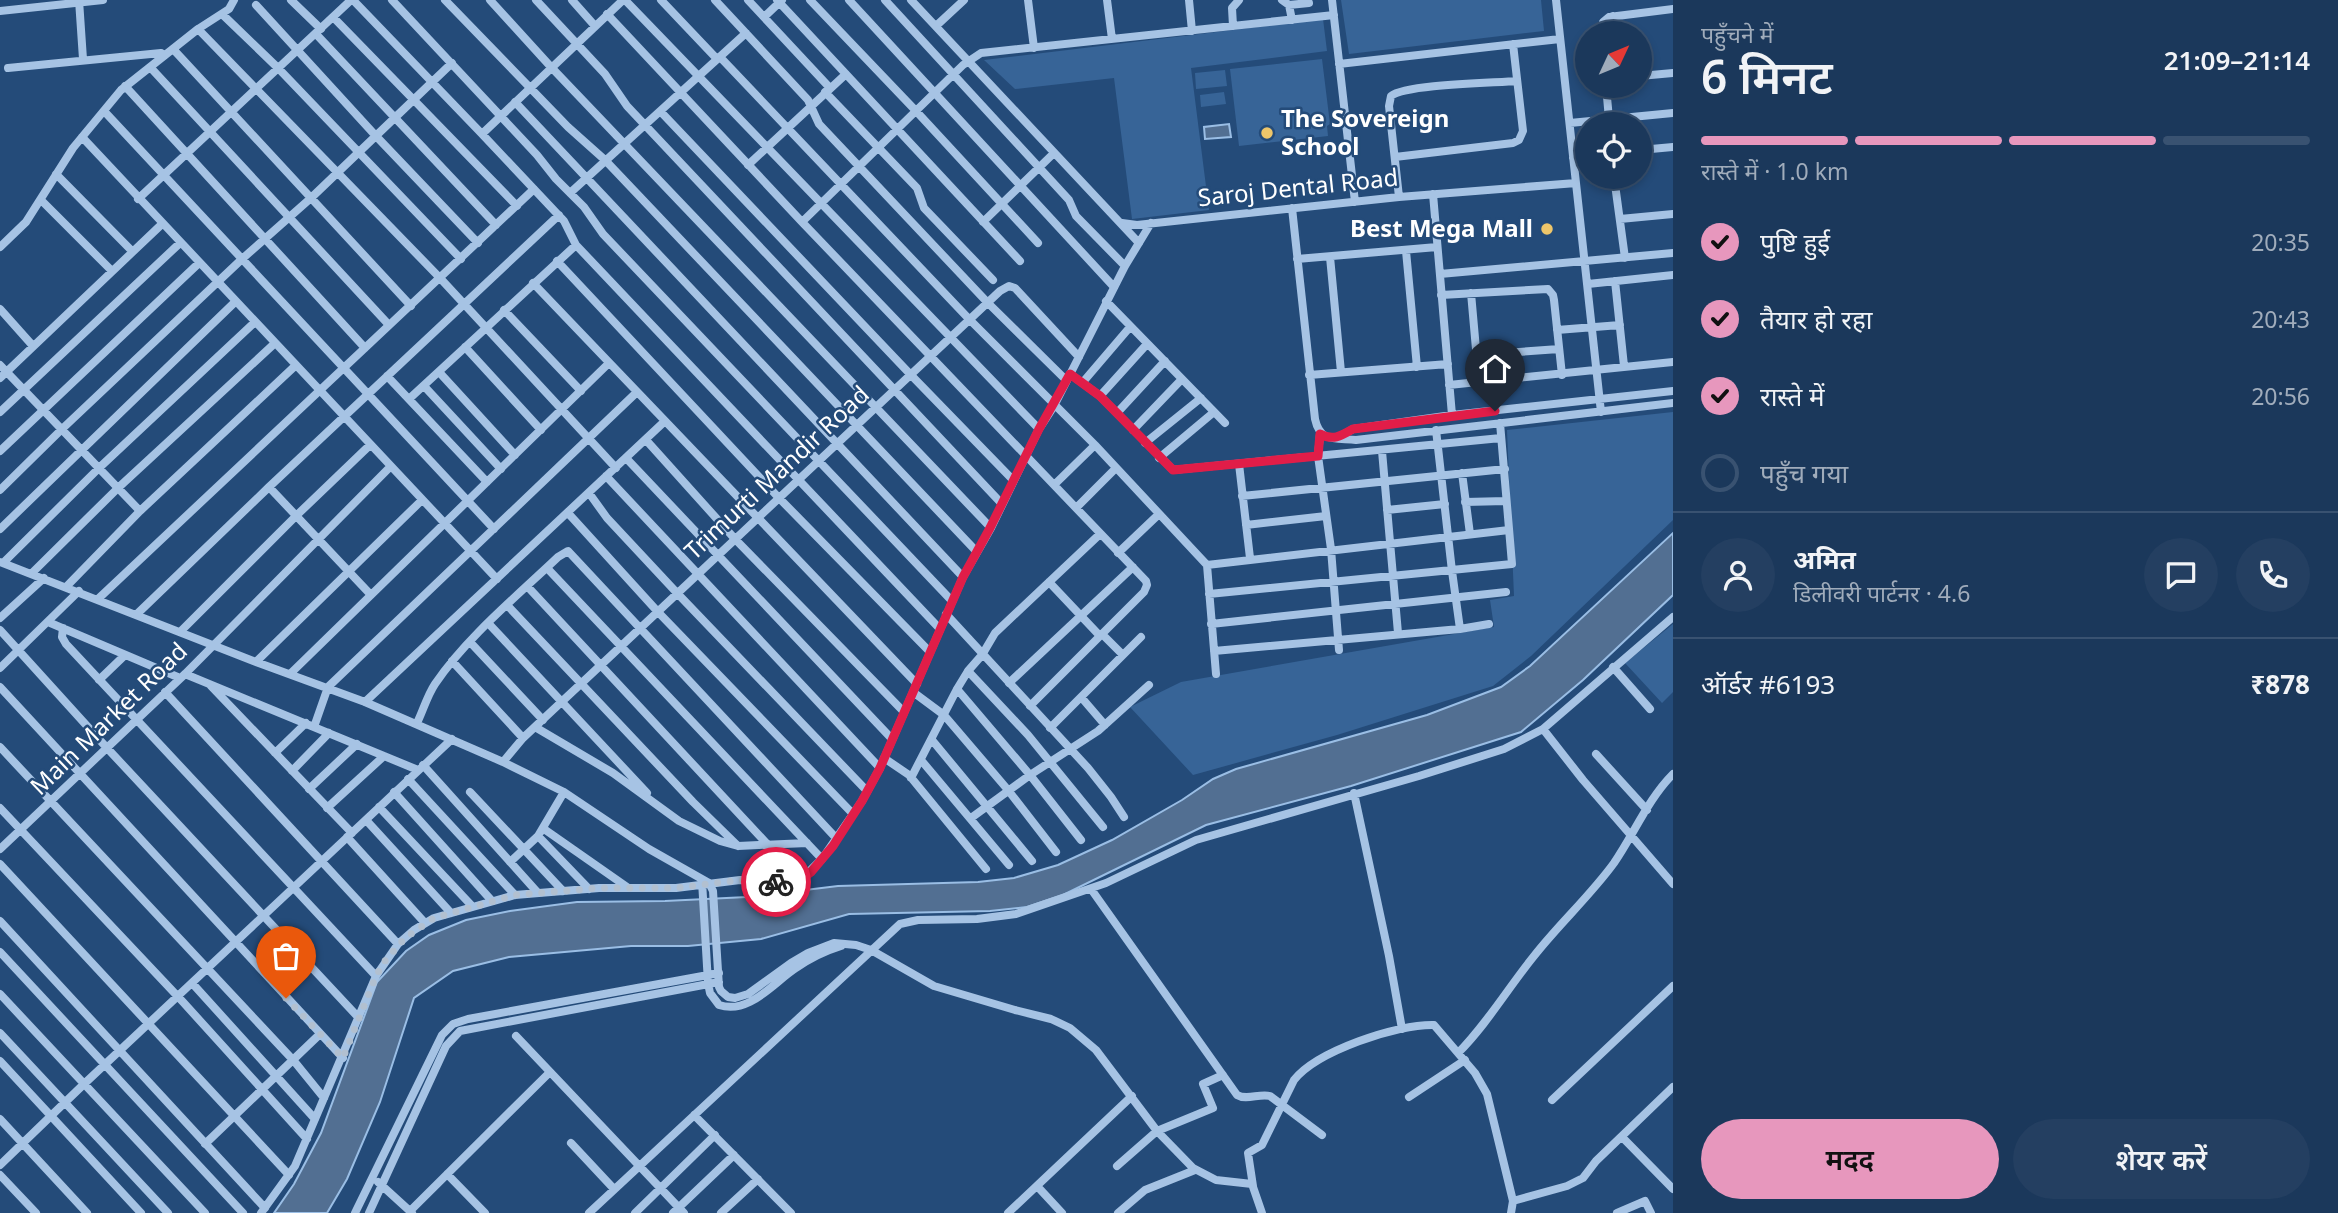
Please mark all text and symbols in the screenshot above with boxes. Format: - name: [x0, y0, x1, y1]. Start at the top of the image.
- text: पहुँचने में: [1701, 18, 1773, 50]
- north arrow: [1575, 21, 1652, 98]
- map controls: [1575, 21, 1652, 189]
- text: 21:09–21:14: [2164, 42, 2310, 78]
- text: 6 मिनट: [1701, 45, 1833, 107]
- place label: The Sovereign School: [1281, 101, 1449, 162]
- button: locate: [1575, 112, 1652, 189]
- marker: The Sovereign School: [1259, 125, 1275, 141]
- text: रास्ते में · 1.0 km: [1701, 155, 1849, 187]
- street label: Saroj Dental Road: [1196, 160, 1400, 213]
- place label: Best Mega Mall: [1350, 211, 1533, 244]
- marker: Best Mega Mall: [1539, 221, 1555, 237]
- icon: check: [1701, 223, 1739, 261]
- text: पुष्टि हुई: [1760, 224, 1830, 260]
- text: 20:35: [2251, 226, 2310, 258]
- icon: check: [1701, 300, 1739, 338]
- text: तैयार हो रहा: [1760, 301, 1873, 337]
- text: 20:43: [2251, 303, 2310, 335]
- pin: [1465, 339, 1525, 411]
- icon: home: [1476, 350, 1514, 388]
- icon: check: [1701, 377, 1739, 415]
- street label: Trimurti Mandir Road: [676, 378, 875, 566]
- text: रास्ते में: [1760, 378, 1825, 414]
- text: 20:56: [2251, 380, 2310, 412]
- text: पहुँच गया: [1760, 455, 1848, 491]
- button: person: [1701, 538, 1775, 612]
- button: chat: [2144, 538, 2218, 612]
- button: phone: [2236, 538, 2310, 612]
- text: अमित: [1793, 541, 1856, 577]
- text: डिलीवरी पार्टनर · 4.6: [1793, 577, 1970, 609]
- street label: Main Market Road: [22, 634, 194, 802]
- text: ऑर्डर #6193: [1701, 666, 1835, 702]
- text: ₹878: [2251, 666, 2310, 702]
- courier: [741, 847, 811, 917]
- icon: bike: [757, 863, 795, 901]
- pin: [256, 926, 316, 998]
- icon: bag: [267, 937, 305, 975]
- button: मदद: [1701, 1119, 1999, 1199]
- button: शेयर करें: [2013, 1119, 2310, 1199]

